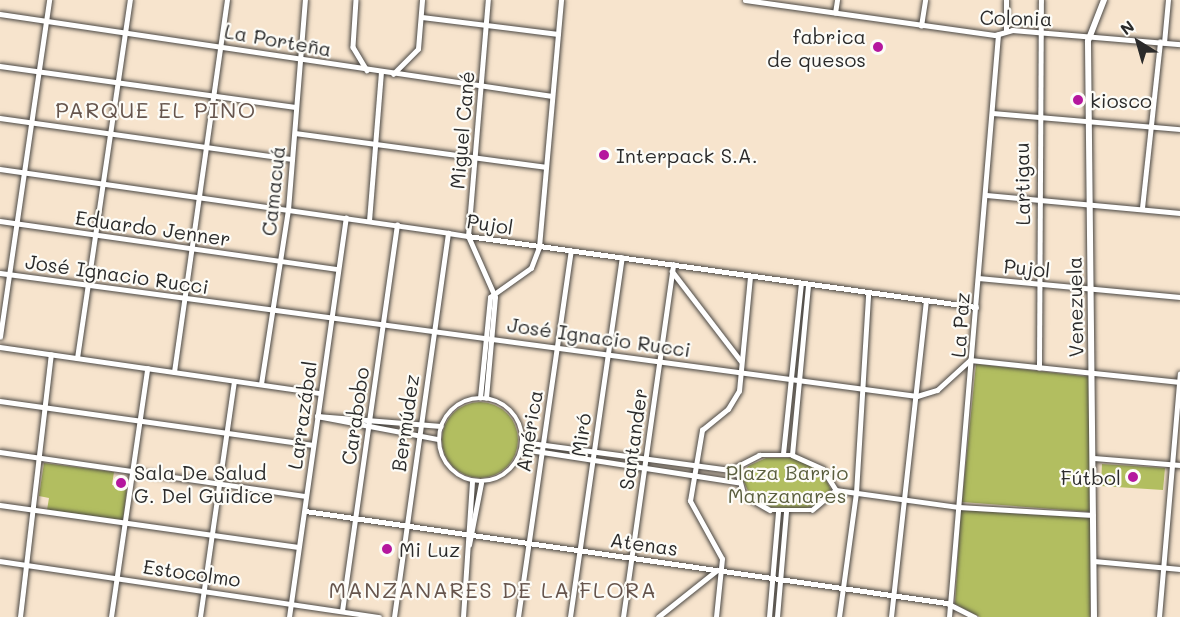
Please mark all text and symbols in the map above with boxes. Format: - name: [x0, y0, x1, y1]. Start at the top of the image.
- street label: Colonia: [979, 5, 1053, 31]
- north arrow: [1108, 12, 1168, 72]
- text: N: [1116, 15, 1138, 39]
- street label: La Porteña: [223, 19, 333, 61]
- place label: fabrica de quesos: [767, 24, 866, 71]
- marker: fabrica de quesos: [871, 40, 885, 54]
- street label: Miguel Cané: [445, 70, 479, 190]
- place label: kiosco: [1090, 88, 1152, 112]
- marker: kiosco: [1071, 93, 1085, 107]
- district label: PARQUE EL PINO: [55, 97, 257, 123]
- street label: Lartigau: [1009, 142, 1035, 226]
- place label: Interpack S.A.: [616, 143, 758, 167]
- street label: Camacuá: [256, 145, 290, 237]
- marker: Interpack S.A.: [597, 148, 611, 162]
- street label: Eduardo Jenner: [74, 205, 232, 251]
- street label: Pujol: [465, 208, 515, 240]
- street label: José Ignacio Rucci: [24, 249, 210, 299]
- street label: Pujol: [1002, 254, 1052, 282]
- street label: Venezuela: [1062, 256, 1088, 358]
- street label: La Paz: [946, 292, 974, 358]
- street label: José Ignacio Rucci: [506, 312, 692, 362]
- street label: Larrazábal: [283, 359, 321, 471]
- street label: Carabobo: [336, 366, 374, 466]
- street label: Bermúdez: [386, 373, 424, 473]
- street label: Santander: [614, 387, 652, 491]
- street label: América: [511, 388, 547, 474]
- street label: Miró: [566, 412, 596, 458]
- place label: Sala De Salud G. Del Guidice: [134, 460, 273, 507]
- park label: Plaza Barrio Manzanares: [726, 460, 848, 507]
- place label: Fútbol: [1060, 465, 1121, 489]
- marker: Fútbol: [1126, 470, 1140, 484]
- marker: Sala De Salud G. Del Guidice: [112, 474, 130, 492]
- street label: Atenas: [609, 527, 679, 561]
- place label: Mi Luz: [399, 537, 460, 561]
- marker: Mi Luz: [380, 542, 394, 556]
- street label: Estocolmo: [142, 554, 242, 592]
- district label: MANZANARES DE LA FLORA: [329, 577, 657, 603]

